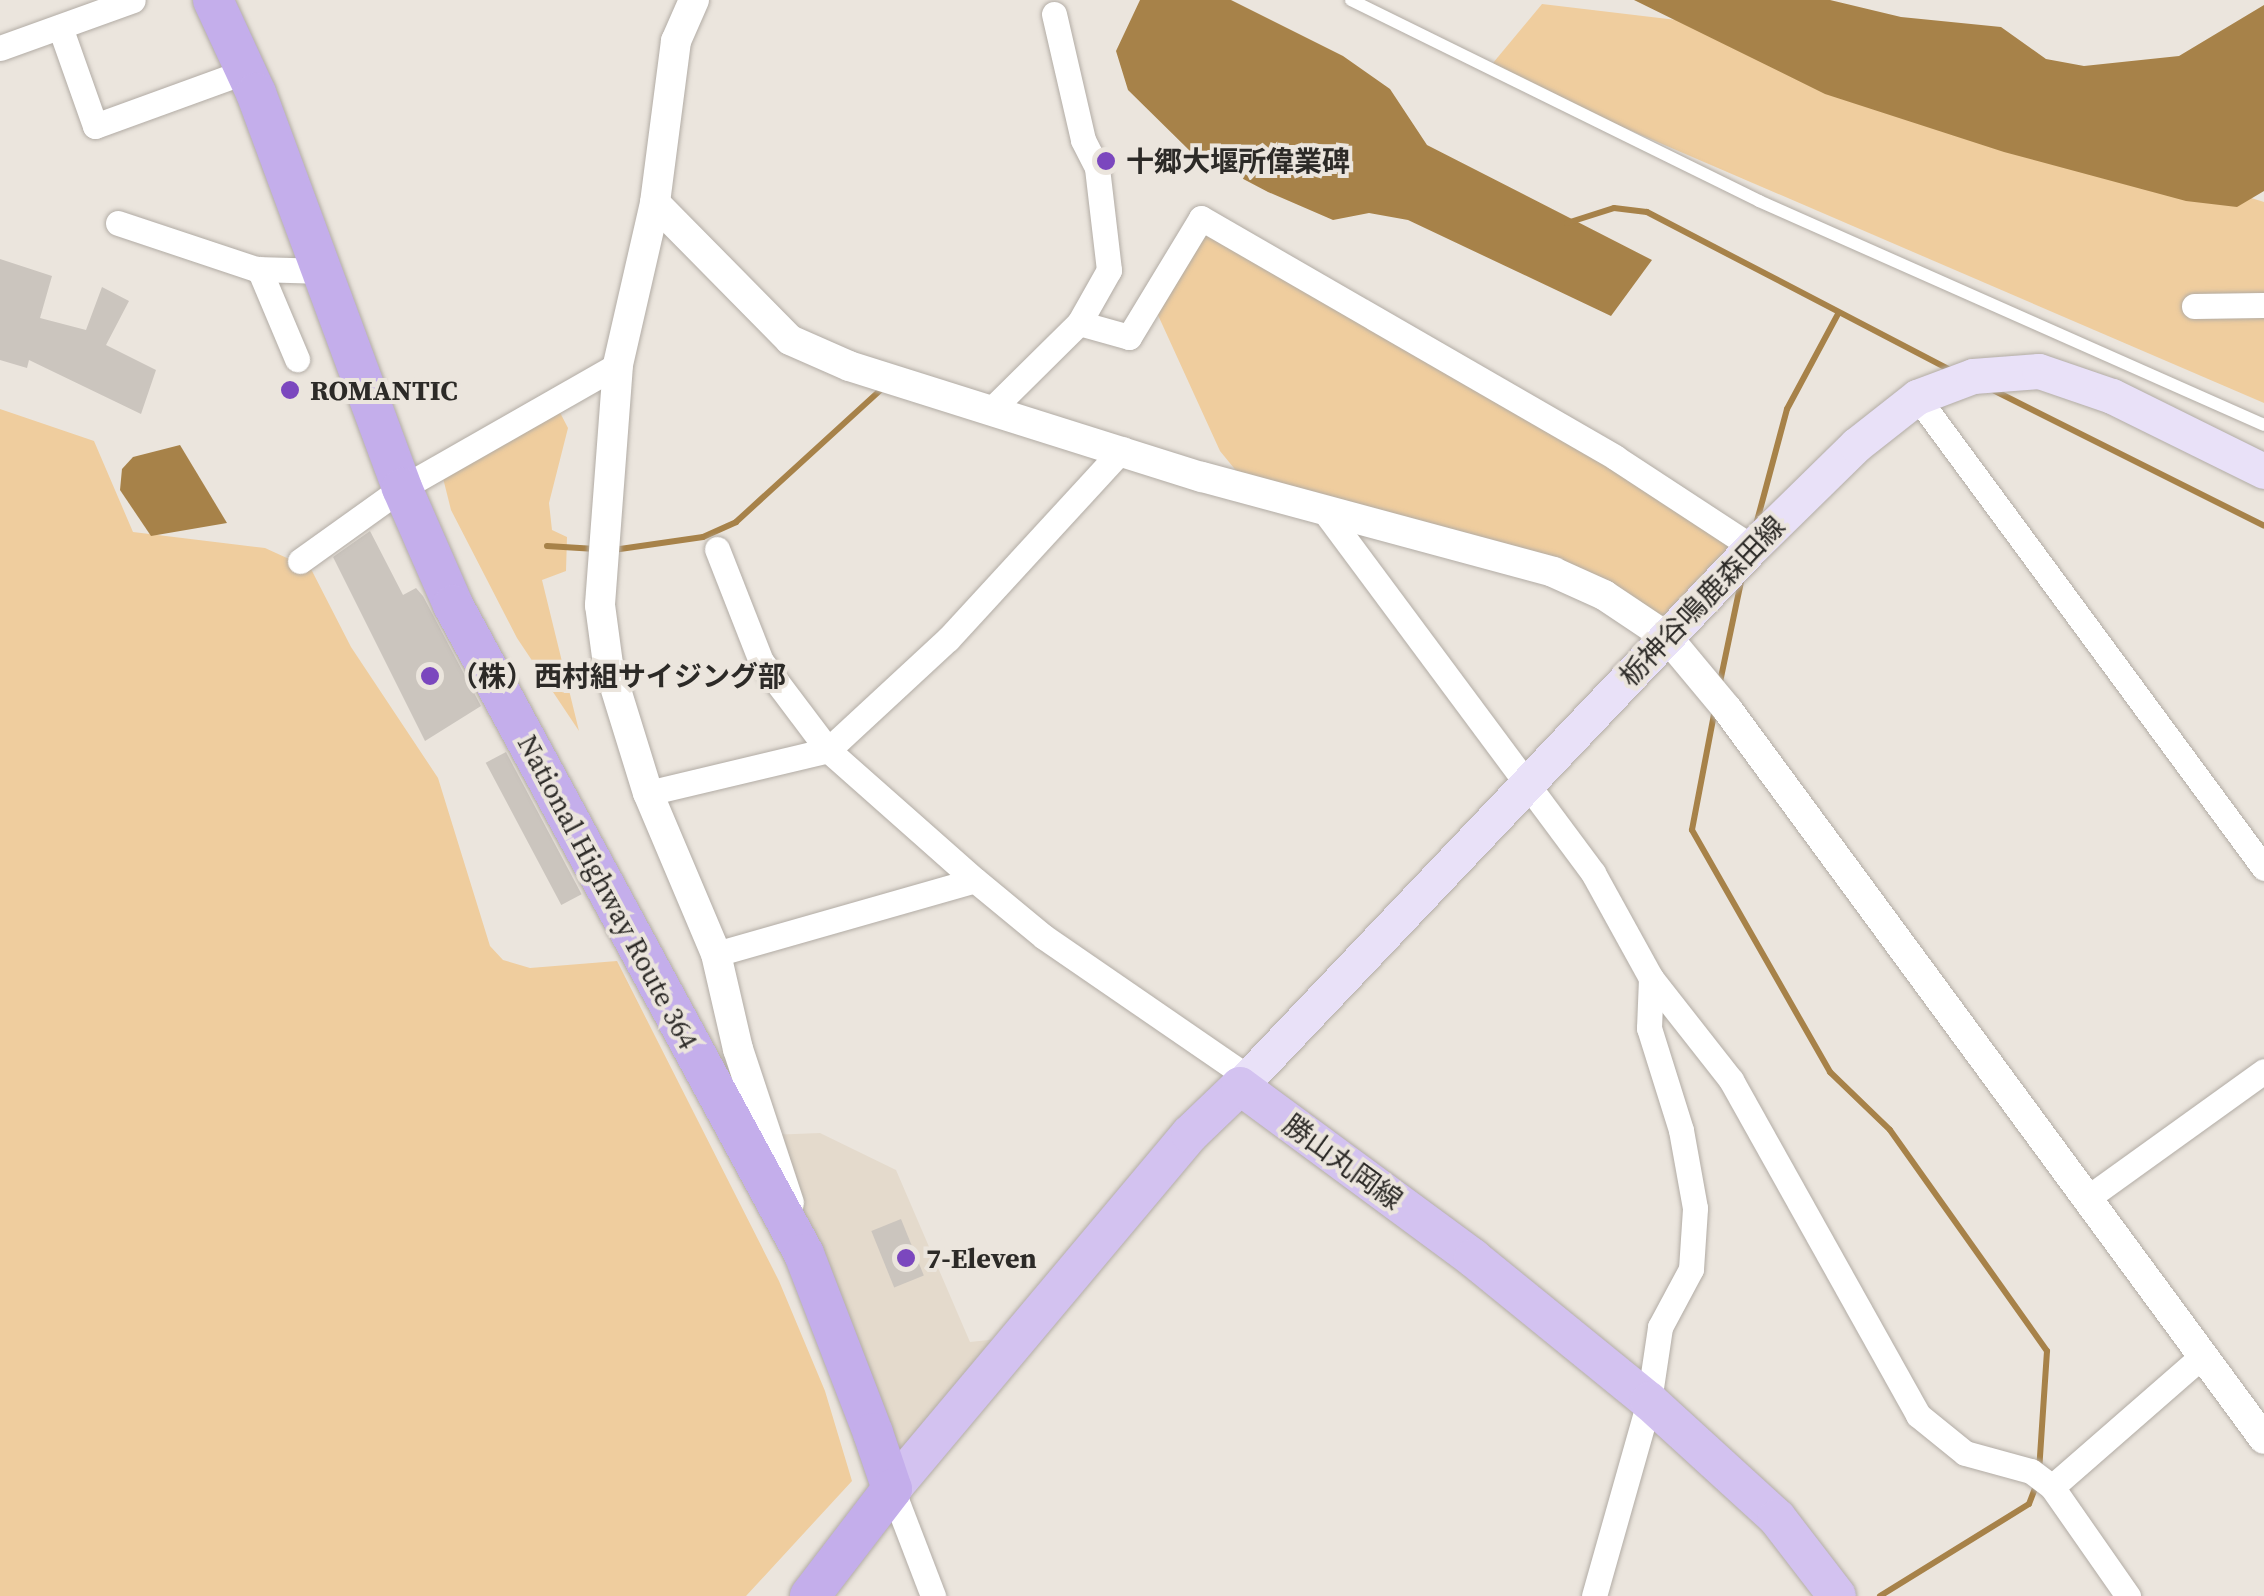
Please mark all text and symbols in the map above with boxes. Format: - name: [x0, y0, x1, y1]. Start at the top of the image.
- place label: 十郷大堰所偉業碑: [1126, 144, 1350, 178]
- marker: 十郷大堰所偉業碑: [1095, 150, 1117, 172]
- place label: ROMANTIC: [310, 373, 458, 407]
- marker: ROMANTIC: [279, 379, 301, 401]
- street label: 栃神谷鳴鹿森田線: [1612, 509, 1792, 693]
- place label: （株）西村組サイジング部: [450, 659, 786, 693]
- marker: （株）西村組サイジング部: [419, 665, 441, 687]
- street label: National Highway Route 364: [511, 729, 705, 1055]
- street label: 勝山丸岡線: [1276, 1107, 1410, 1217]
- place label: 7-Eleven: [926, 1241, 1037, 1275]
- marker: 7-Eleven: [895, 1247, 917, 1269]

